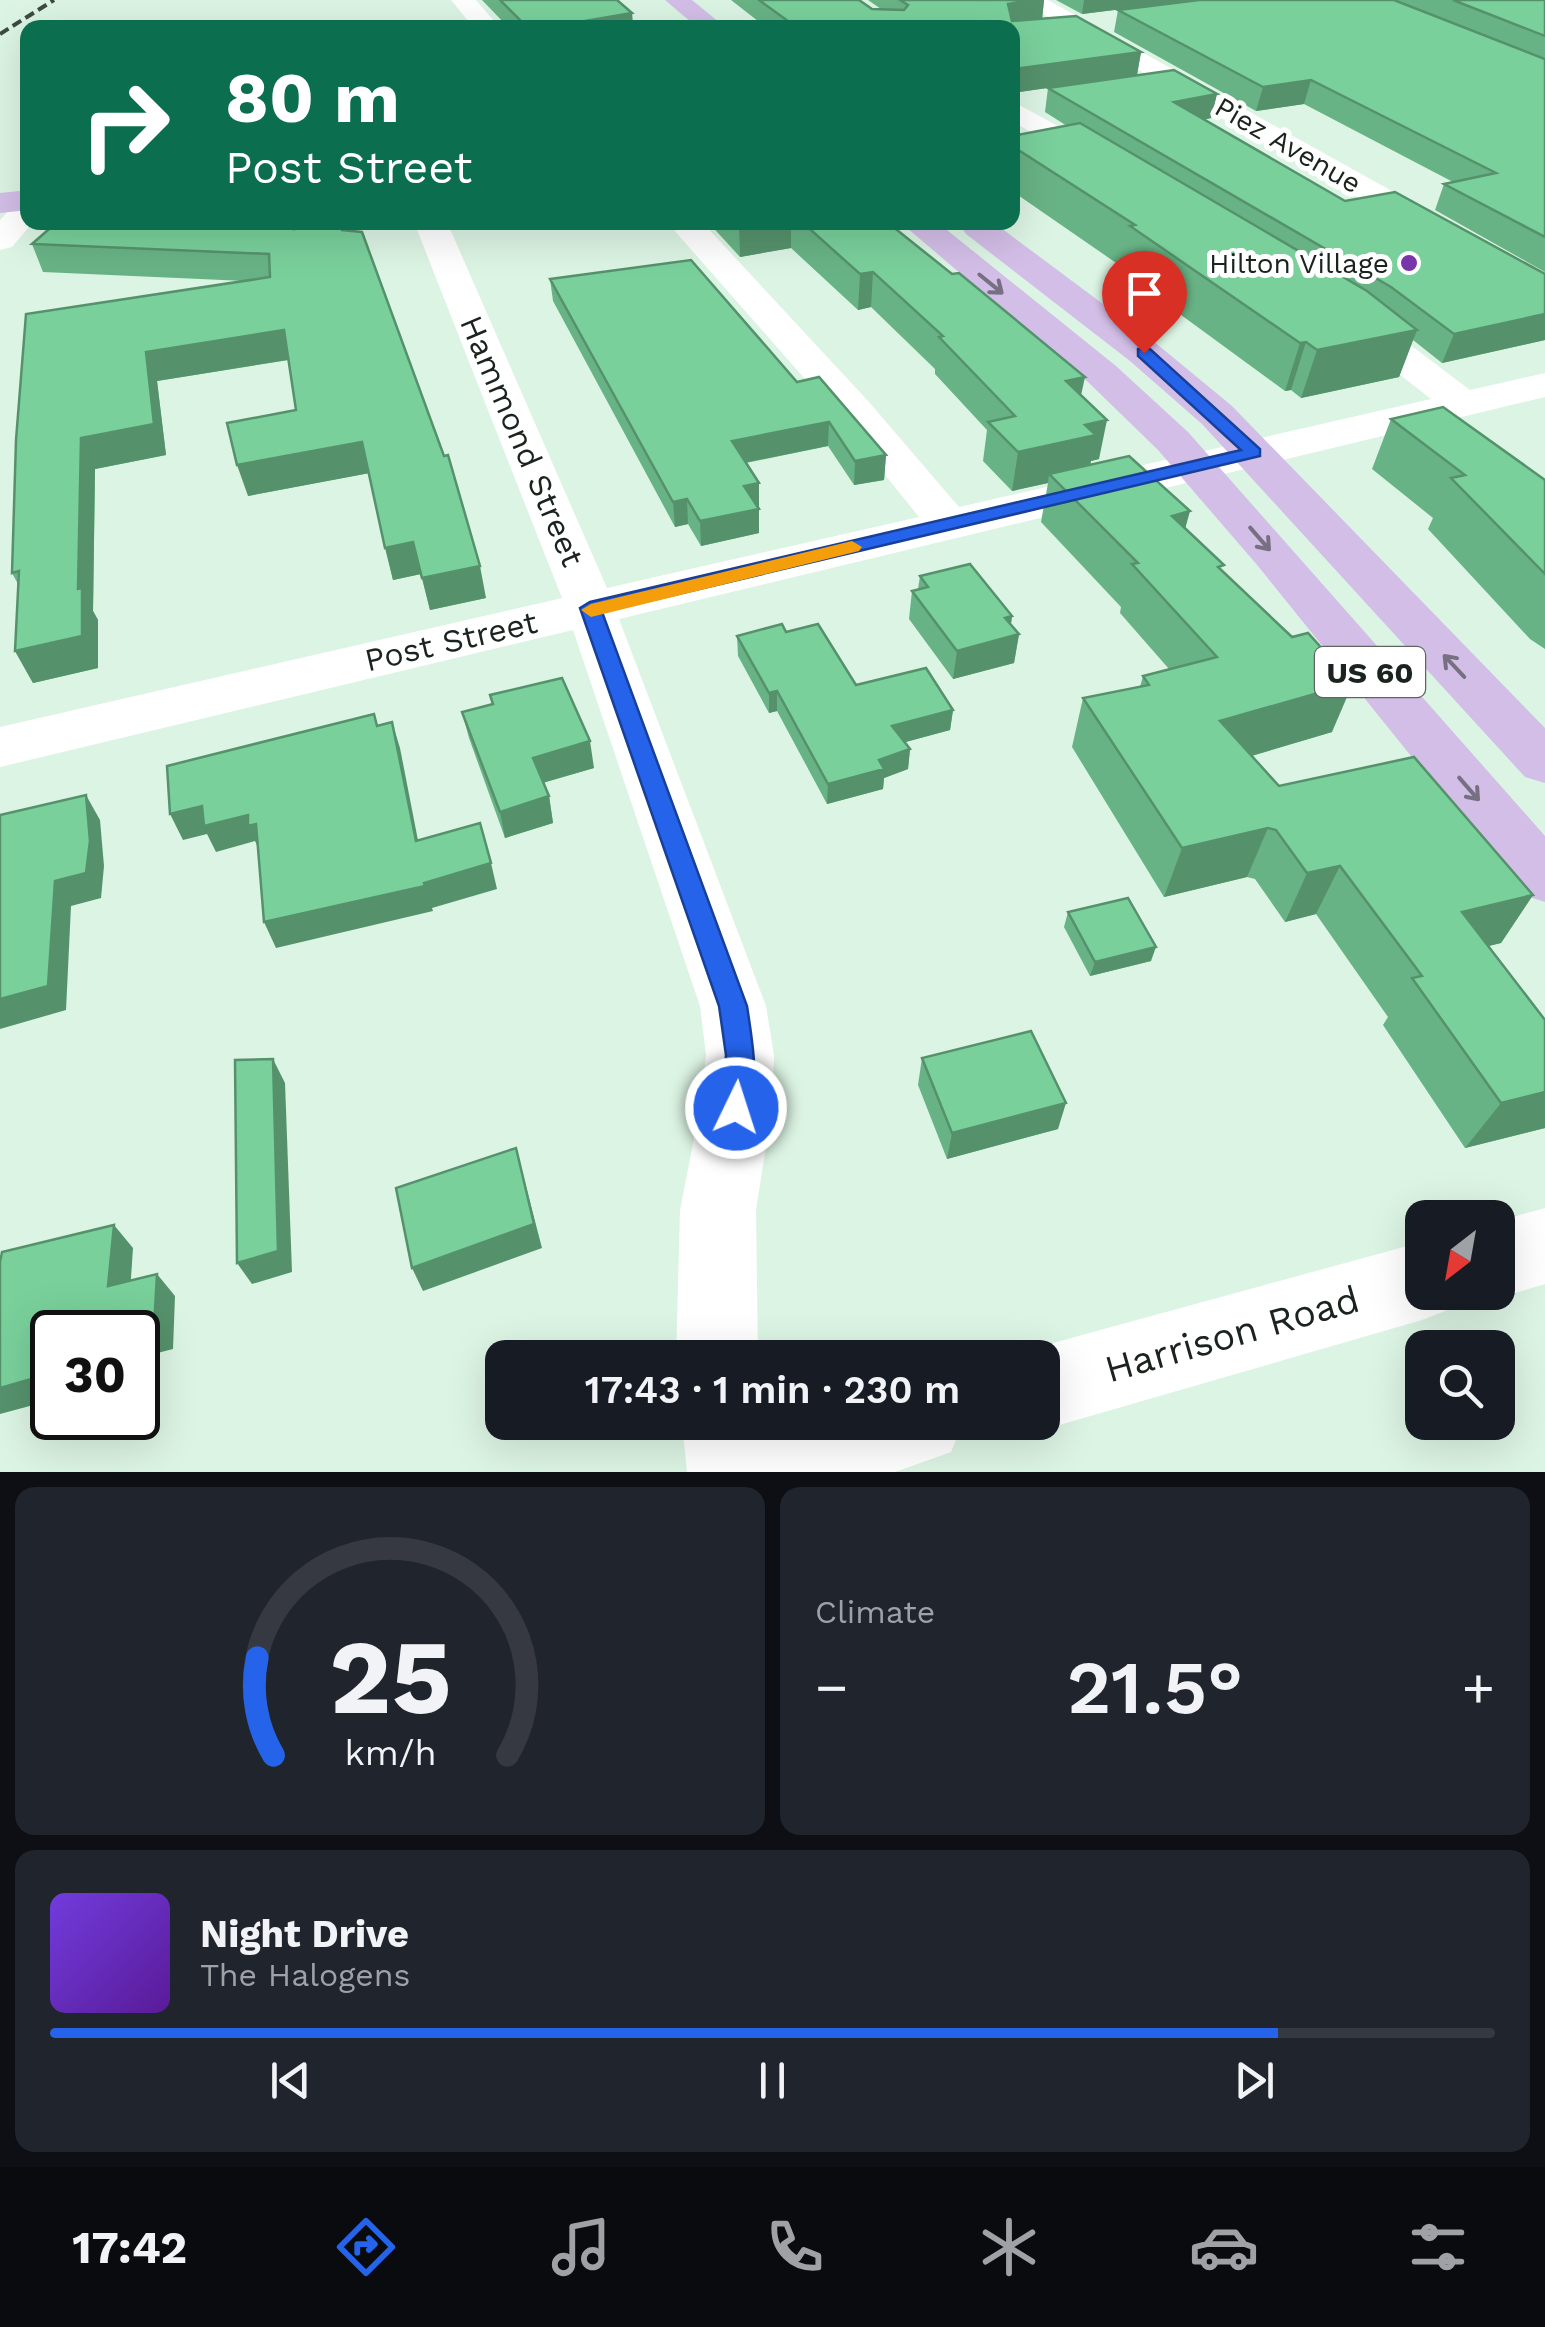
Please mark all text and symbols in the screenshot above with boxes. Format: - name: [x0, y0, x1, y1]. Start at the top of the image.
- text: 80 m: [225, 57, 400, 139]
- icon: right: [60, 60, 190, 190]
- street label: Piez Avenue: [1209, 90, 1367, 200]
- text: Post Street: [225, 141, 472, 194]
- place label: Hilton Village: [1209, 247, 1389, 280]
- pin: [1102, 251, 1187, 354]
- marker: Hilton Village: [1398, 252, 1420, 274]
- icon: arrive: [1117, 266, 1172, 321]
- one-way arrow: [978, 273, 1004, 295]
- street label: Hammond Street: [452, 310, 592, 572]
- one-way arrow: [1249, 526, 1271, 552]
- street label: Post Street: [361, 603, 541, 679]
- road number: US 60: [1315, 647, 1425, 697]
- one-way arrow: [1442, 655, 1466, 679]
- one-way arrow: [1457, 776, 1480, 801]
- position arrow: [684, 1056, 788, 1160]
- north arrow: [1405, 1200, 1515, 1310]
- map controls: [1405, 1200, 1515, 1440]
- street label: Harrison Road: [1100, 1277, 1364, 1391]
- speed limit sign: 30: [30, 1310, 160, 1440]
- button: search: [1405, 1330, 1515, 1440]
- text: 17:43 · 1 min · 230 m: [585, 1368, 960, 1412]
- text: Climate: [815, 1593, 935, 1631]
- text: 25: [329, 1616, 451, 1738]
- text: 21.5°: [1067, 1643, 1243, 1731]
- text: −: [815, 1655, 848, 1719]
- text: +: [1462, 1655, 1495, 1719]
- text: km/h: [344, 1732, 436, 1774]
- text: Night Drive: [200, 1912, 409, 1956]
- text: The Halogens: [200, 1956, 410, 1994]
- icon: previous: [263, 2053, 318, 2108]
- icon: pause: [745, 2053, 800, 2108]
- icon: next: [1227, 2053, 1282, 2108]
- icon: directions: [331, 2212, 401, 2282]
- icon: music: [546, 2212, 616, 2282]
- icon: phone: [760, 2212, 830, 2282]
- icon: climate: [974, 2212, 1044, 2282]
- icon: car: [1189, 2212, 1259, 2282]
- icon: filters: [1403, 2212, 1473, 2282]
- text: 17:42: [72, 2221, 187, 2274]

